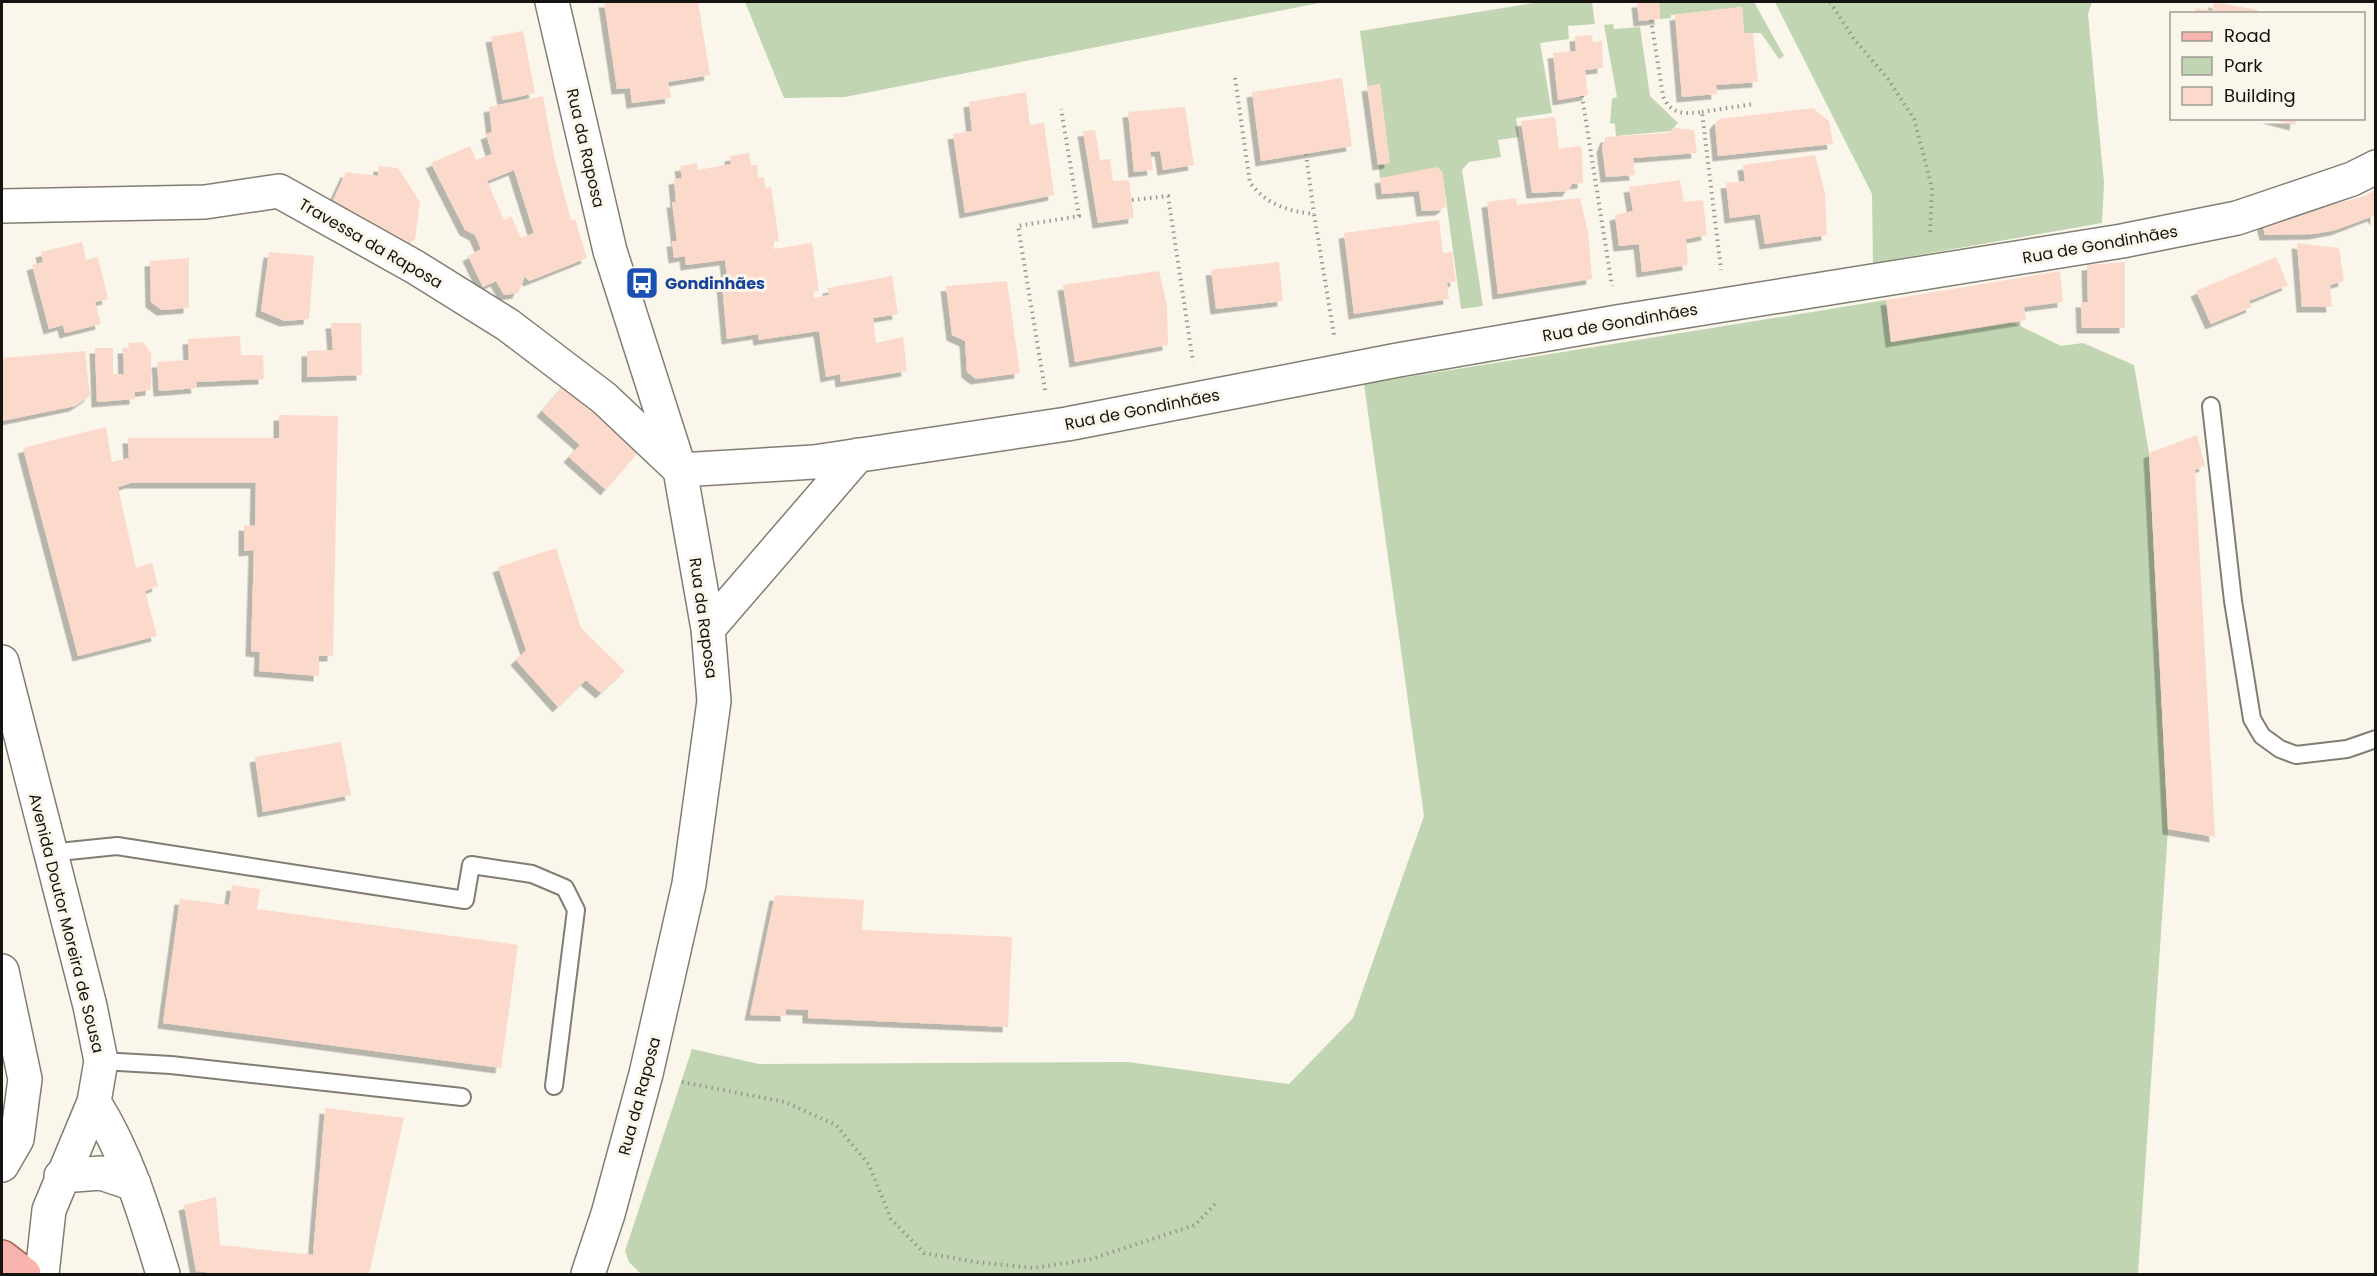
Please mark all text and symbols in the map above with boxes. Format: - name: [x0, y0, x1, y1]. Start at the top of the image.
- legend: [2170, 12, 2365, 120]
- text: Road: [2224, 23, 2271, 48]
- text: Park: [2224, 53, 2263, 78]
- text: Building: [2224, 83, 2296, 108]
- street label: Rua da Raposa: [561, 86, 610, 210]
- street label: Travessa da Raposa: [295, 193, 447, 294]
- street label: Rua de Gondinhães: [2021, 220, 2180, 269]
- bus stop icon: Gondinhães: [624, 265, 660, 301]
- place label: Gondinhães: [665, 272, 765, 295]
- street label: Rua de Gondinhães: [1541, 298, 1700, 347]
- street label: Rua de Gondinhães: [1063, 383, 1222, 436]
- street label: Rua da Raposa: [684, 556, 723, 680]
- street label: Avenida Doutor Moreira de Sousa: [23, 791, 110, 1055]
- street label: Rua da Raposa: [613, 1034, 666, 1158]

